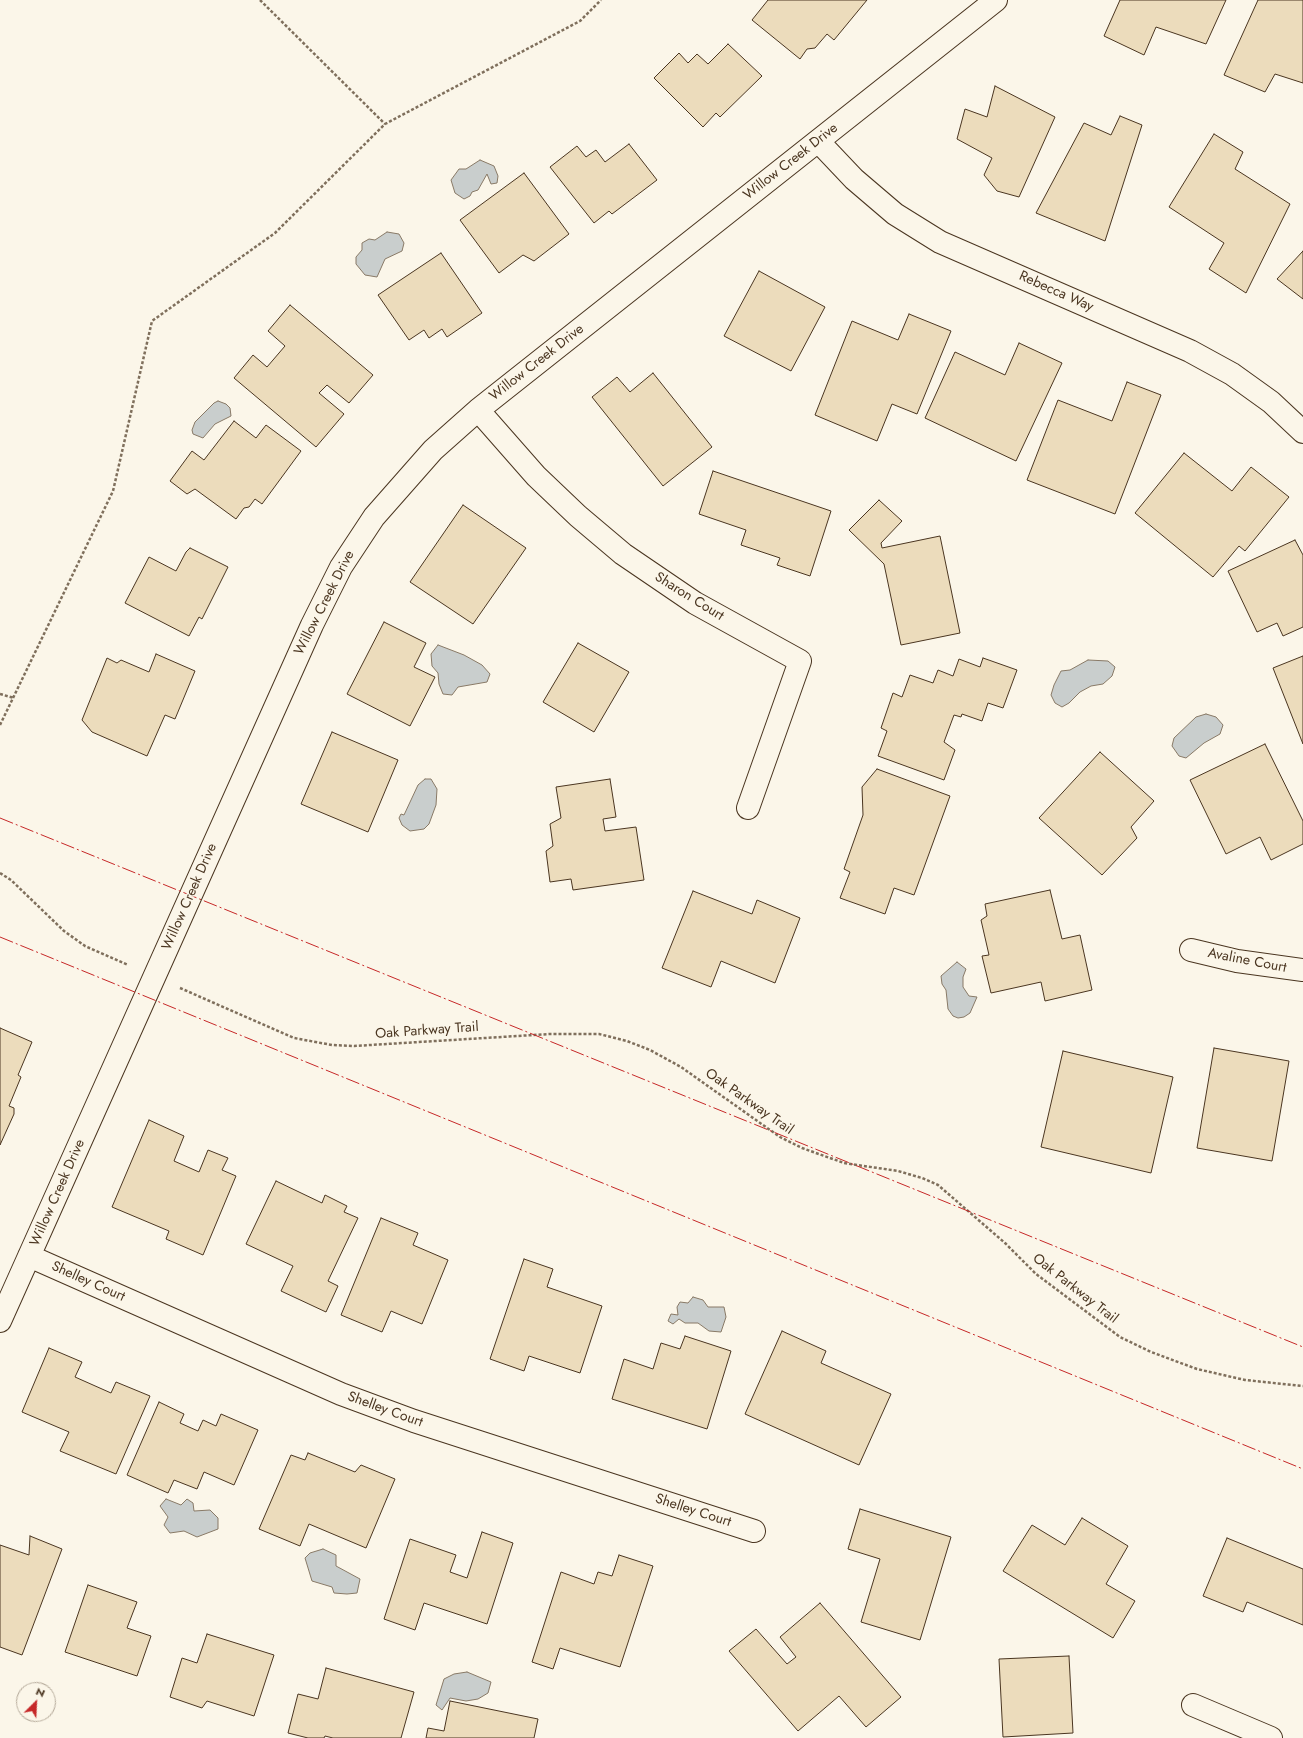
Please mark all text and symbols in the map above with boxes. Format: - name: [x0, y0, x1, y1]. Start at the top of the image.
- street label: Willow Creek Drive: [740, 120, 842, 204]
- street label: Rebecca Way: [1016, 268, 1096, 316]
- street label: Willow Creek Drive: [486, 321, 588, 405]
- street label: Willow Creek Drive: [291, 548, 359, 658]
- street label: Sharon Court: [651, 569, 727, 625]
- street label: Willow Creek Drive: [159, 841, 221, 953]
- street label: Avaline Court: [1206, 945, 1288, 977]
- street label: Oak Parkway Trail: [375, 1019, 479, 1043]
- street label: Oak Parkway Trail: [702, 1065, 796, 1139]
- street label: Willow Creek Drive: [27, 1137, 89, 1249]
- street label: Oak Parkway Trail: [1029, 1250, 1121, 1328]
- street label: Shelley Court: [49, 1258, 127, 1306]
- street label: Shelley Court: [345, 1389, 425, 1431]
- street label: Shelley Court: [653, 1491, 733, 1531]
- north arrow: [16, 1682, 56, 1722]
- text: N: [33, 1683, 48, 1701]

